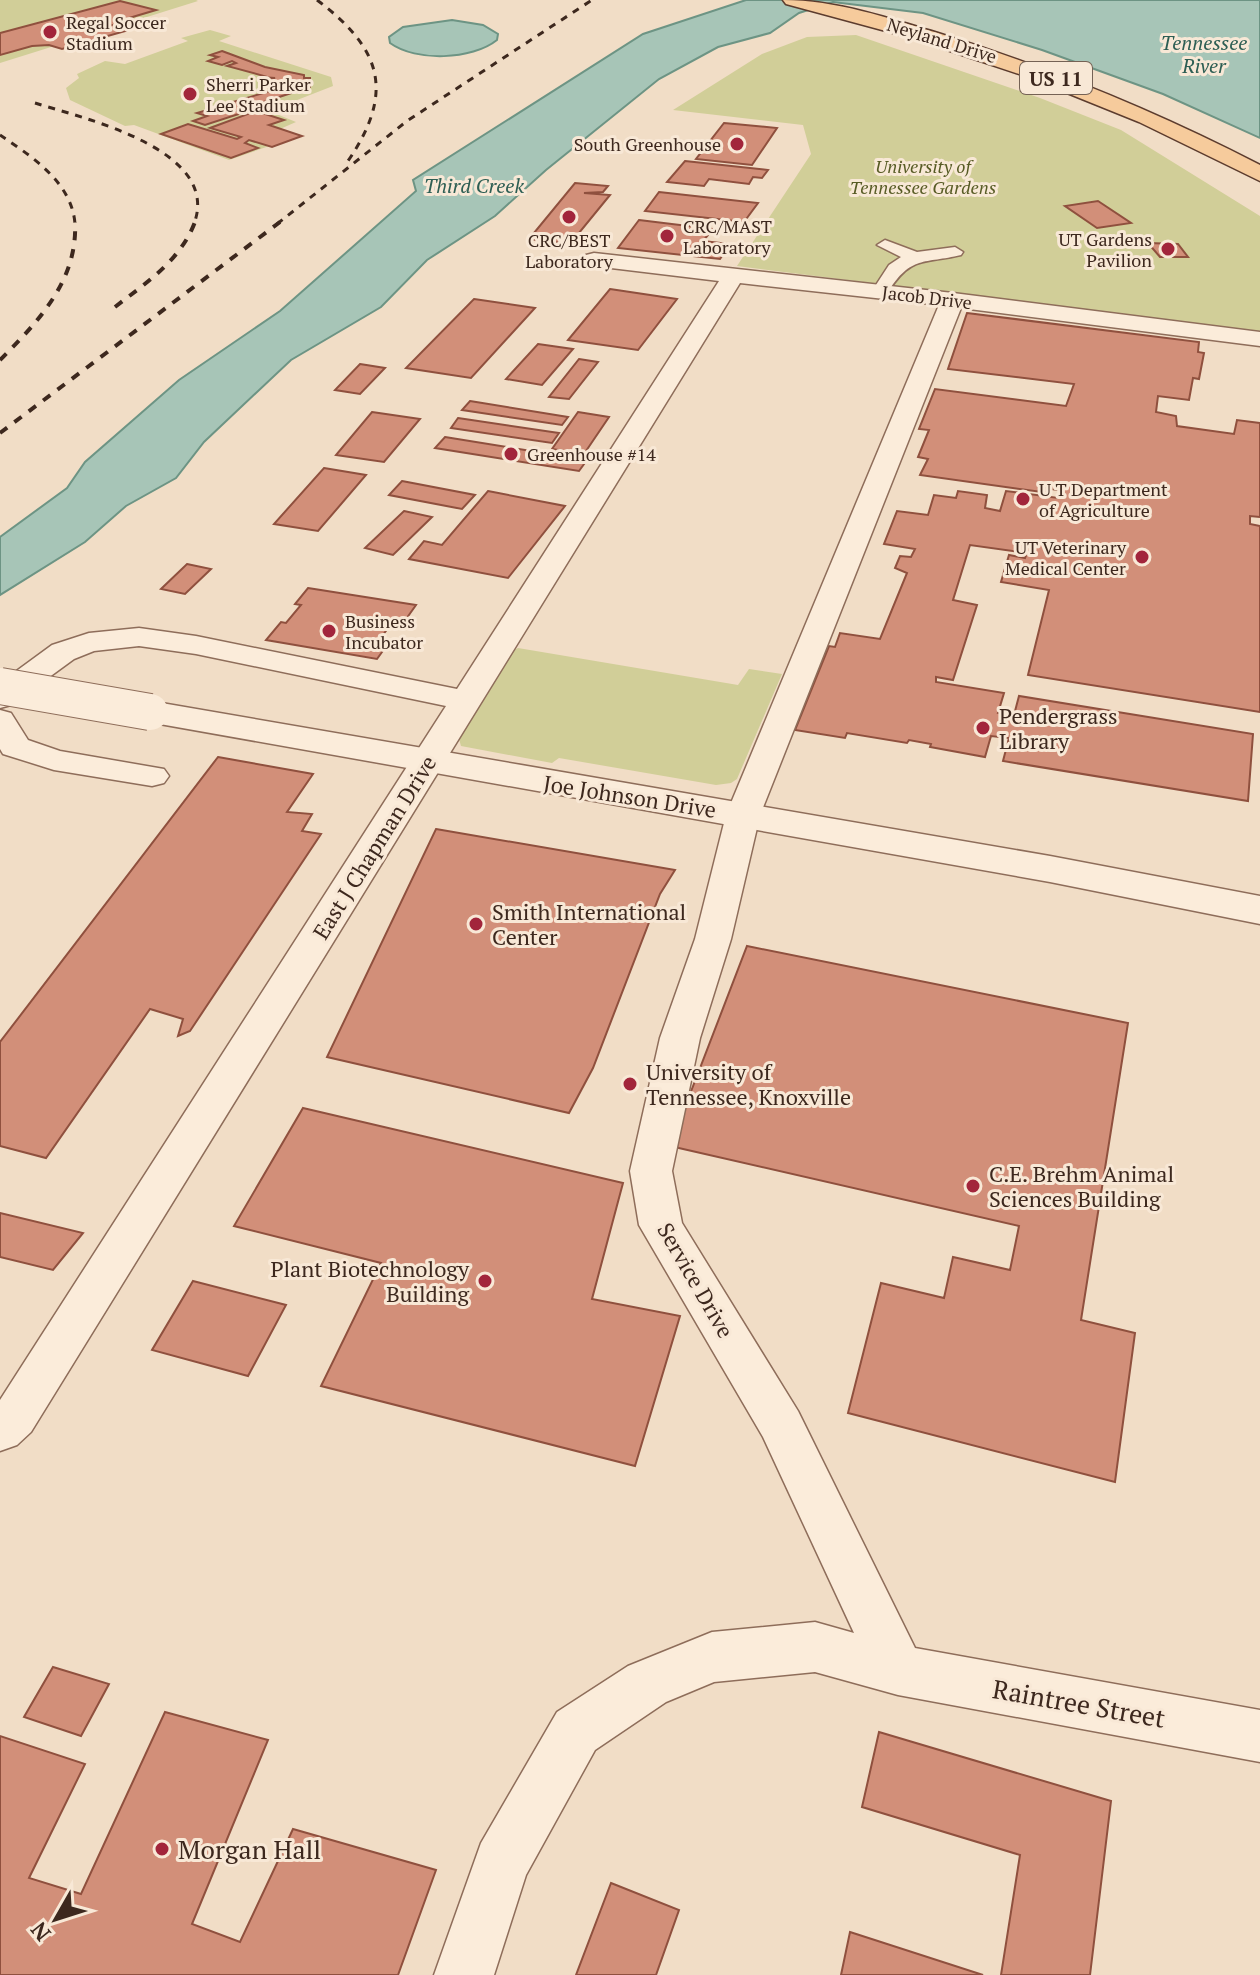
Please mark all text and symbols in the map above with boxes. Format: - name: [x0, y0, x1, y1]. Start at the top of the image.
- place label: Regal Soccer Stadium: [66, 10, 166, 55]
- street label: Neyland Drive: [884, 12, 1000, 68]
- marker: Regal Soccer Stadium: [41, 23, 59, 41]
- water label: Tennessee River: [1161, 29, 1247, 79]
- road number: US 11: [1020, 62, 1092, 94]
- place label: Sherri Parker Lee Stadium: [206, 72, 311, 117]
- marker: Sherri Parker Lee Stadium: [181, 85, 199, 103]
- place label: South Greenhouse: [574, 132, 721, 156]
- marker: South Greenhouse: [728, 135, 746, 153]
- park label: University of Tennessee Gardens: [850, 154, 996, 199]
- water label: Third Creek: [424, 172, 524, 199]
- marker: CRC/BEST Laboratory: [560, 208, 578, 226]
- place label: CRC/MAST Laboratory: [683, 214, 772, 259]
- marker: CRC/MAST Laboratory: [658, 227, 676, 245]
- place label: UT Gardens Pavilion: [1058, 227, 1152, 272]
- place label: CRC/BEST Laboratory: [525, 228, 614, 273]
- marker: UT Gardens Pavilion: [1159, 240, 1177, 258]
- street label: Jacob Drive: [881, 280, 973, 314]
- place label: Greenhouse #14: [527, 442, 656, 466]
- marker: Greenhouse #14: [502, 445, 520, 463]
- place label: U T Department of Agriculture: [1039, 477, 1168, 522]
- marker: U T Department of Agriculture: [1014, 490, 1032, 508]
- place label: UT Veterinary Medical Center: [1005, 535, 1127, 580]
- marker: UT Veterinary Medical Center: [1133, 548, 1151, 566]
- place label: Business Incubator: [345, 609, 423, 654]
- marker: Business Incubator: [320, 622, 338, 640]
- place label: Pendergrass Library: [999, 701, 1118, 755]
- marker: Pendergrass Library: [974, 719, 992, 737]
- street label: East J Chapman Drive: [306, 750, 442, 944]
- street label: Joe Johnson Drive: [542, 768, 718, 824]
- place label: Smith International Center: [492, 897, 686, 951]
- marker: Smith International Center: [467, 915, 485, 933]
- place label: University of Tennessee, Knoxville: [646, 1057, 851, 1111]
- marker: University of Tennessee, Knoxville: [621, 1075, 639, 1093]
- place label: C.E. Brehm Animal Sciences Building: [989, 1159, 1174, 1213]
- marker: C.E. Brehm Animal Sciences Building: [964, 1177, 982, 1195]
- street label: Service Drive: [651, 1217, 741, 1343]
- place label: Plant Biotechnology Building: [270, 1254, 470, 1308]
- marker: Plant Biotechnology Building: [476, 1272, 494, 1290]
- street label: Raintree Street: [990, 1671, 1168, 1735]
- place label: Morgan Hall: [178, 1832, 321, 1866]
- marker: Morgan Hall: [153, 1840, 171, 1858]
- north arrow: [16, 1879, 96, 1959]
- text: N: [23, 1916, 57, 1948]

